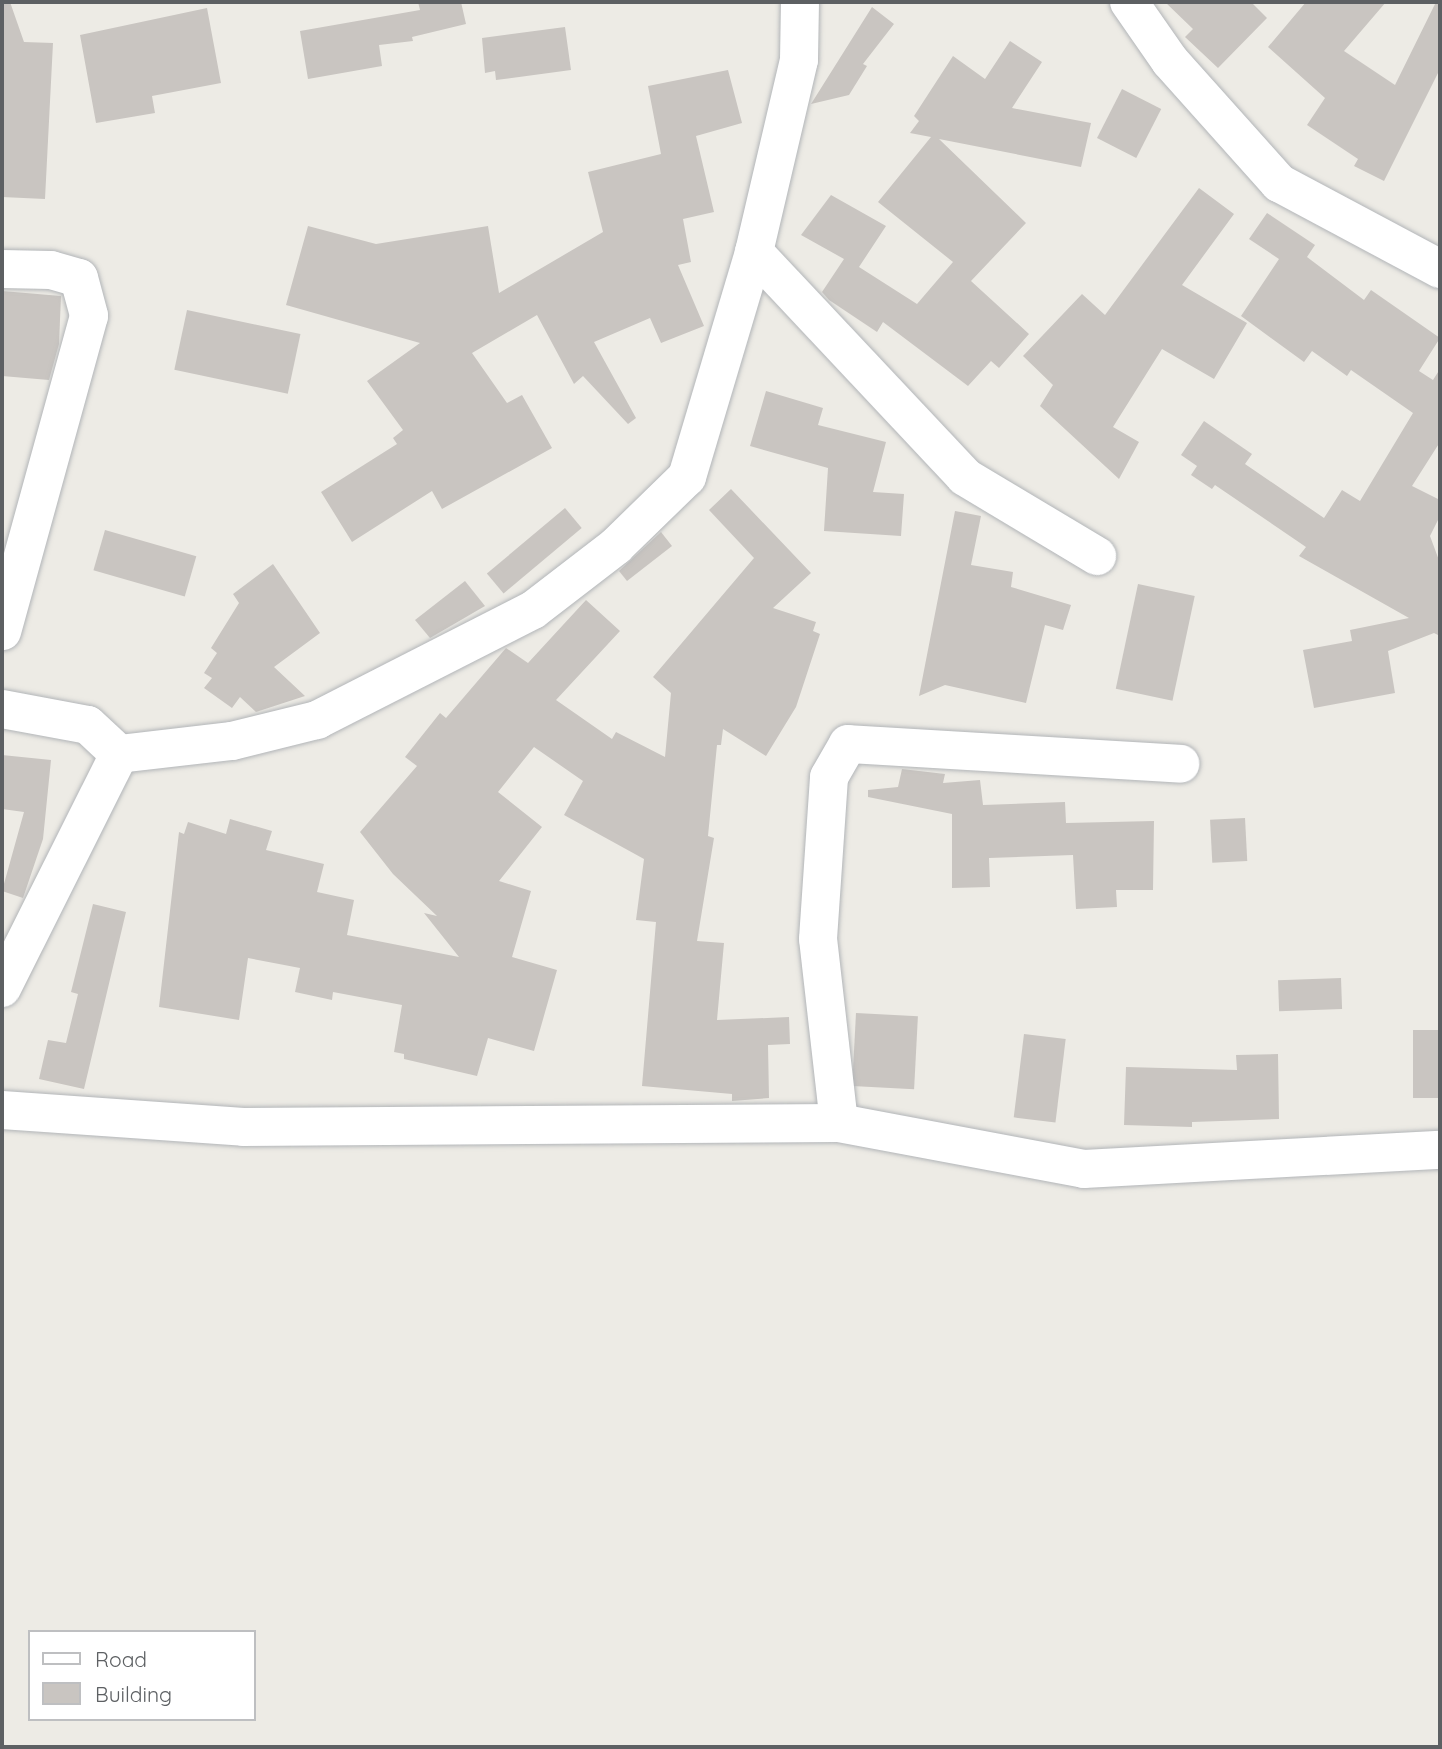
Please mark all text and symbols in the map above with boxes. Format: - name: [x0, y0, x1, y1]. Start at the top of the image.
- legend: [28, 1630, 256, 1721]
- text: Road: [95, 1646, 147, 1672]
- text: Building: [95, 1681, 172, 1707]

